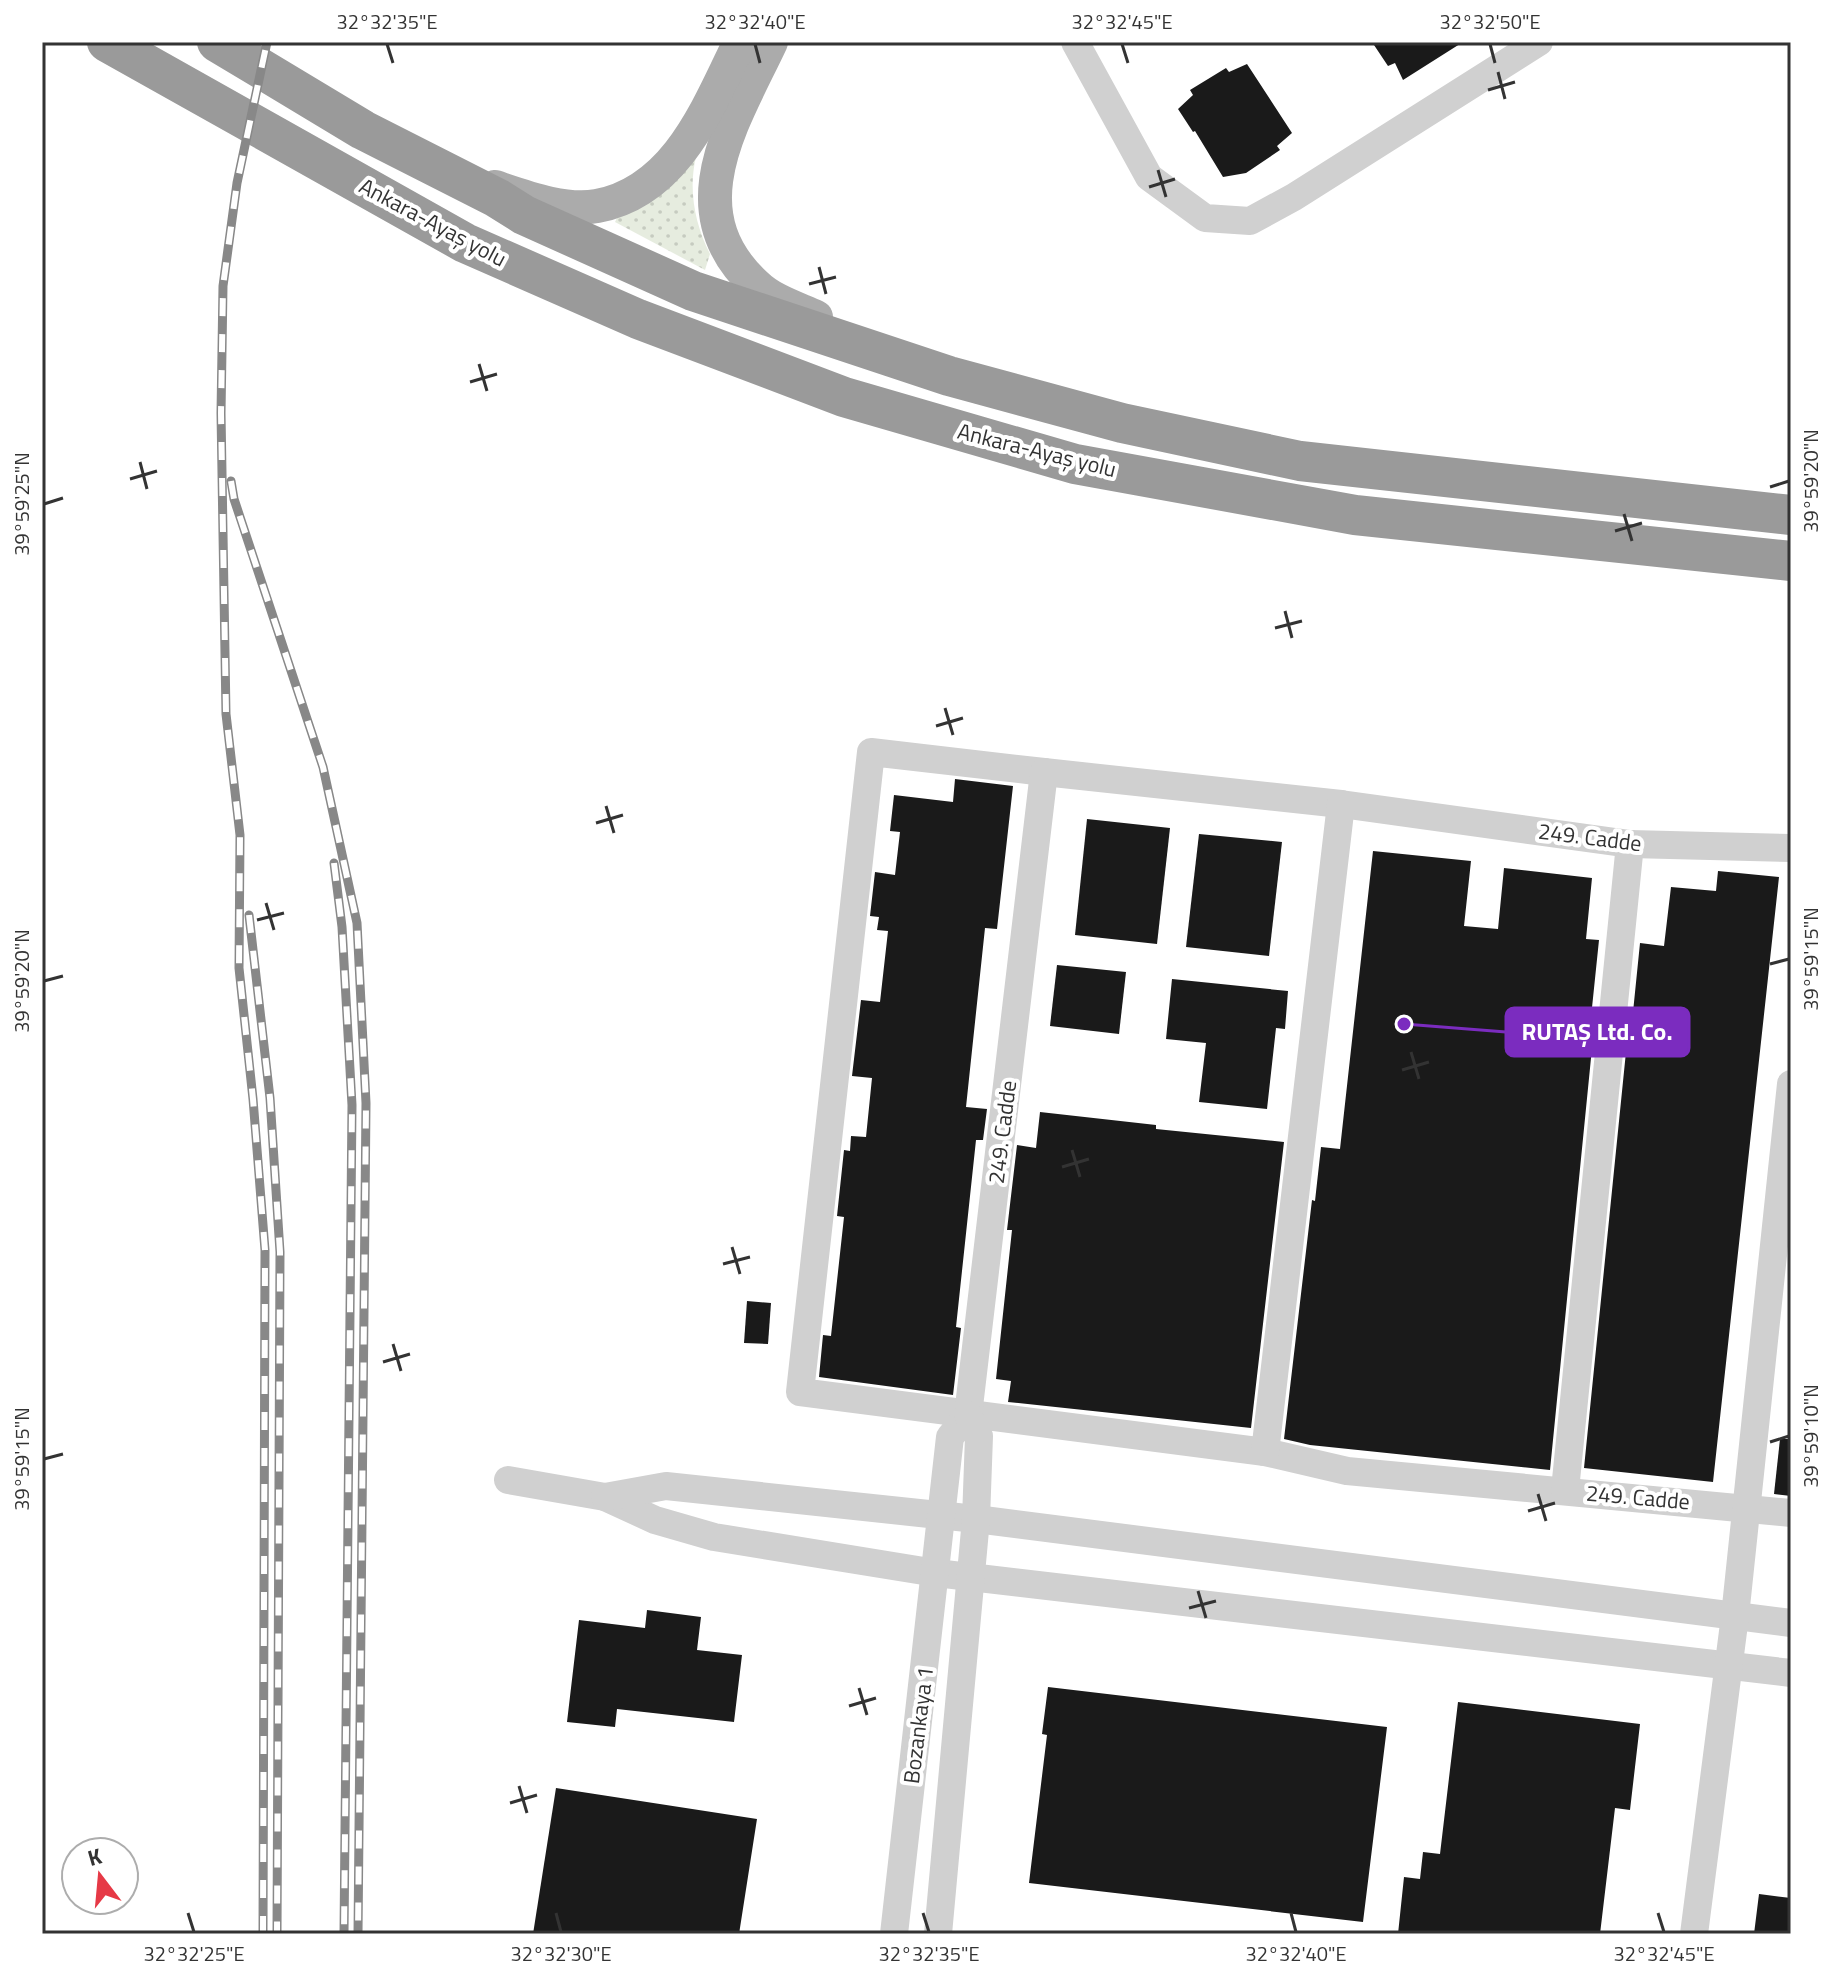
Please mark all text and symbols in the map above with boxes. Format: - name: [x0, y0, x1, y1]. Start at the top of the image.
- text: 32°32'35"E: [336, 6, 438, 37]
- text: 32°32'40"E: [704, 6, 806, 37]
- text: 32°32'45"E: [1071, 6, 1173, 37]
- text: 32°32'50"E: [1439, 6, 1541, 37]
- street label: Ankara-Ayaş yolu: [353, 169, 513, 275]
- street label: Ankara-Ayaş yolu: [954, 414, 1120, 486]
- text: 39°59'20"N: [1795, 429, 1826, 533]
- text: 39°59'25"N: [6, 452, 37, 556]
- street label: 249. Cadde: [1536, 814, 1644, 860]
- text: 39°59'15"N: [1795, 907, 1826, 1011]
- text: 39°59'20"N: [6, 929, 37, 1033]
- callout: RUTAŞ Ltd. Co.: [1506, 1008, 1689, 1056]
- text: RUTAŞ Ltd. Co.: [1521, 1013, 1673, 1049]
- street label: 249. Cadde: [979, 1078, 1025, 1186]
- text: 39°59'10"N: [1795, 1384, 1826, 1488]
- text: 39°59'15"N: [6, 1407, 37, 1511]
- street label: 249. Cadde: [1585, 1476, 1691, 1518]
- street label: Bozankaya 1: [894, 1664, 942, 1786]
- north arrow: [60, 1836, 140, 1916]
- text: K: [84, 1839, 105, 1875]
- text: 32°32'25"E: [143, 1938, 245, 1969]
- text: 32°32'30"E: [510, 1938, 612, 1969]
- text: 32°32'35"E: [878, 1938, 980, 1969]
- text: 32°32'40"E: [1245, 1938, 1347, 1969]
- text: 32°32'45"E: [1613, 1938, 1715, 1969]

